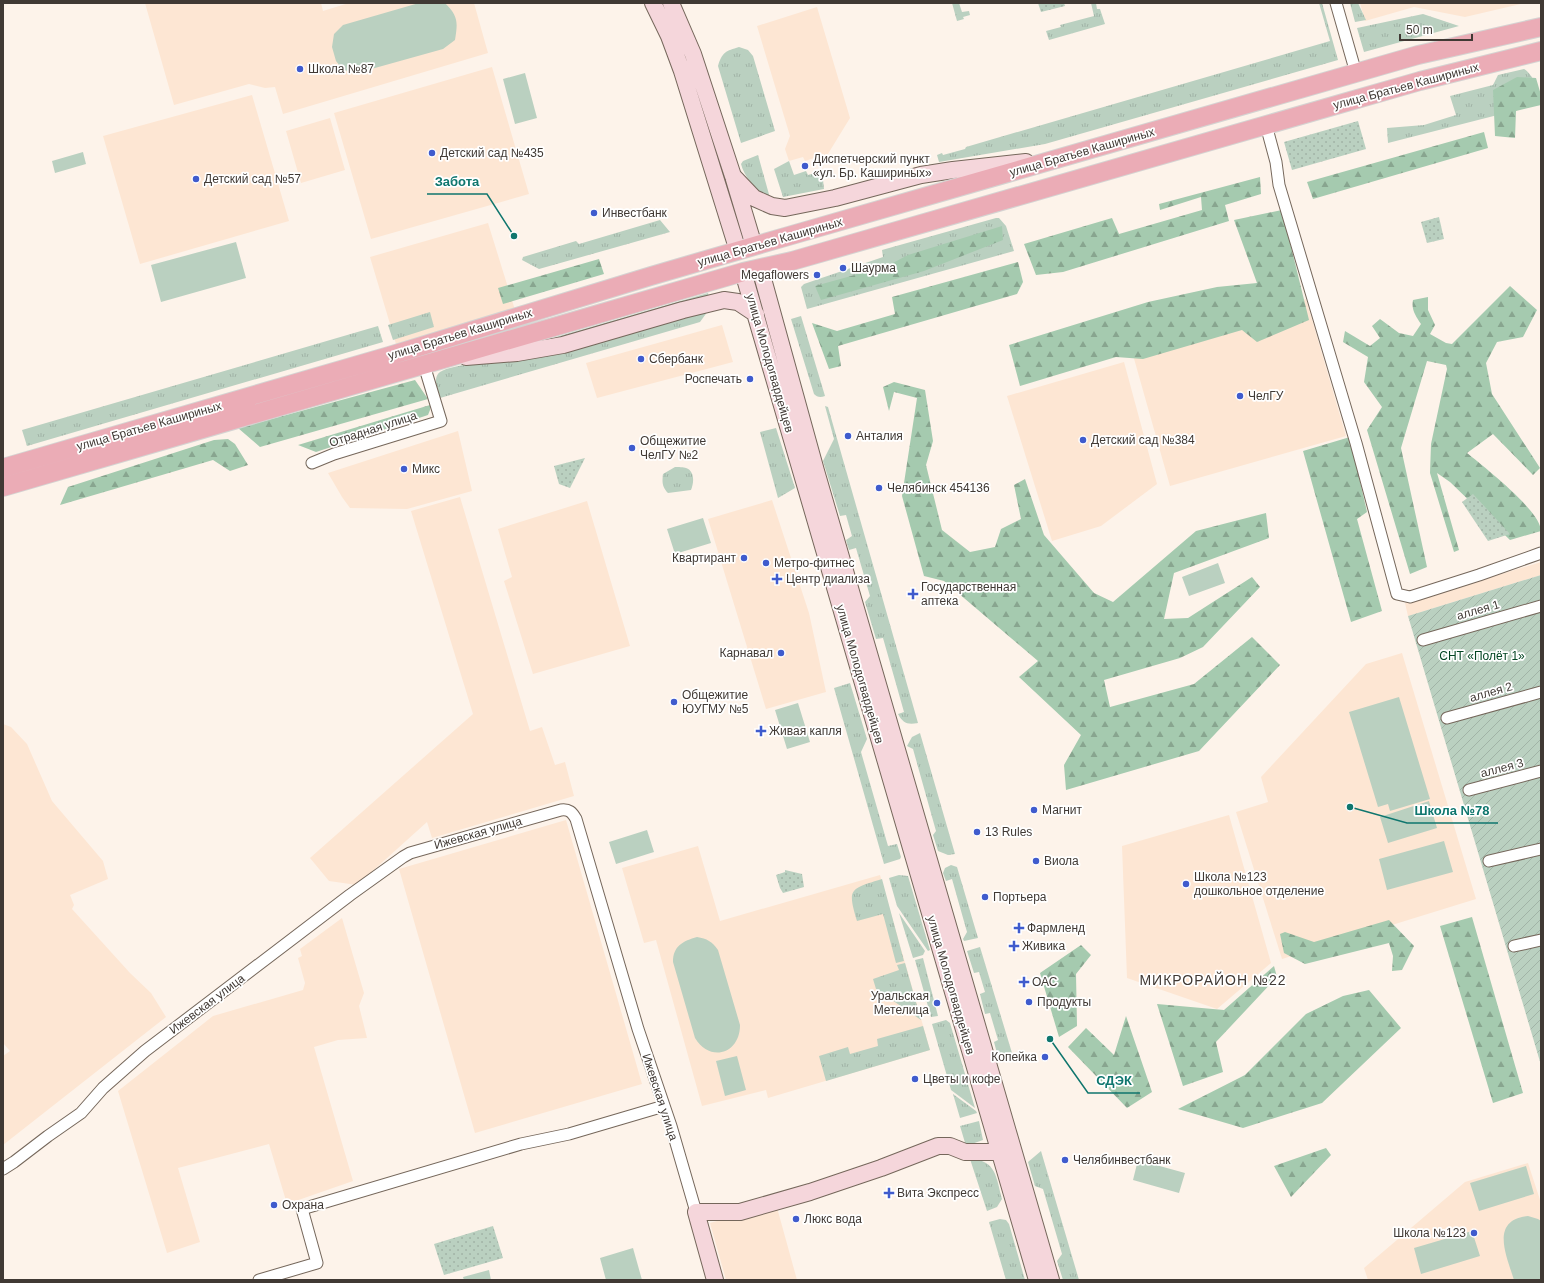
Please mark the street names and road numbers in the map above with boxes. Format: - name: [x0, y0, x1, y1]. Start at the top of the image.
- street label: улица Братьев Кашириных: [1332, 60, 1480, 112]
- street label: улица Братьев Кашириных: [1008, 125, 1156, 179]
- street label: улица Братьев Кашириных: [696, 215, 844, 269]
- street label: улица Молодогвардейцев: [743, 292, 797, 434]
- street label: улица Братьев Кашириных: [386, 305, 534, 363]
- street label: улица Братьев Кашириных: [75, 399, 223, 453]
- street label: Отрадная улица: [327, 408, 419, 450]
- street label: аллея 1: [1455, 597, 1501, 623]
- street label: улица Молодогвардейцев: [833, 603, 887, 745]
- street label: аллея 2: [1468, 679, 1514, 705]
- street label: аллея 3: [1479, 755, 1525, 780]
- street label: Ижевская улица: [433, 814, 524, 852]
- street label: улица Молодогвардейцев: [924, 914, 978, 1056]
- street label: Ижевская улица: [167, 971, 248, 1037]
- street label: Ижевская улица: [639, 1052, 681, 1143]

